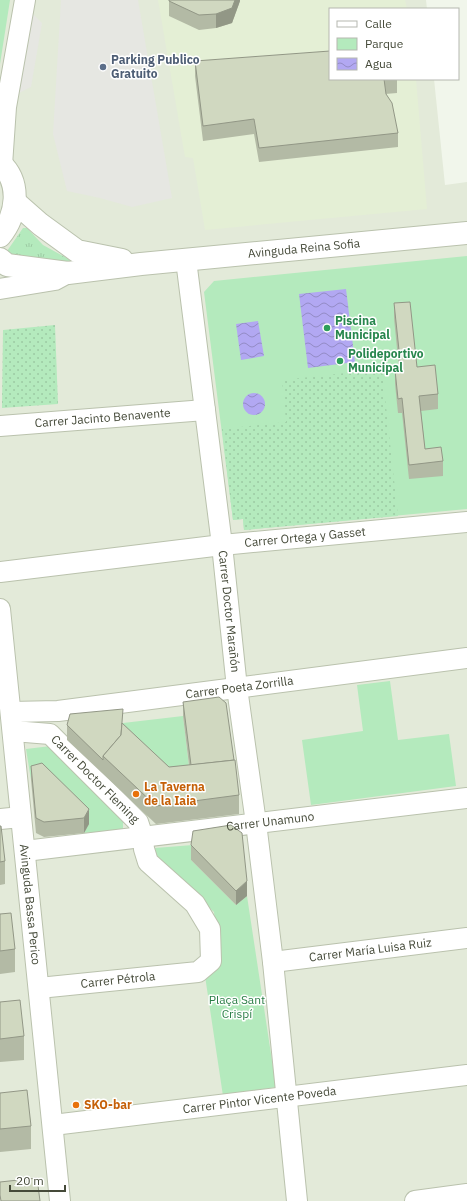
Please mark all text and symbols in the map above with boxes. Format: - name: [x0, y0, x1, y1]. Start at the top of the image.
- legend: [329, 8, 459, 80]
- text: Calle: [365, 16, 392, 31]
- text: Parque: [365, 36, 404, 51]
- place label: Parking Publico Gratuito: [111, 52, 200, 81]
- text: Agua: [365, 56, 393, 71]
- marker: Parking Publico Gratuito: [98, 62, 108, 72]
- street label: Avinguda Reina Sofia: [247, 235, 361, 261]
- place label: Piscina Municipal: [335, 313, 390, 342]
- marker: Piscina Municipal: [322, 323, 332, 333]
- place label: Polideportivo Municipal: [348, 346, 424, 375]
- marker: Polideportivo Municipal: [335, 356, 345, 366]
- street label: Carrer Jacinto Benavente: [34, 405, 172, 430]
- street label: Carrer Ortega y Gasset: [244, 524, 366, 550]
- street label: Carrer Doctor Marañón: [216, 549, 243, 673]
- street label: Carrer Poeta Zorrilla: [185, 672, 295, 701]
- street label: Carrer Doctor Fleming: [48, 732, 143, 827]
- place label: La Taverna de la Iaia: [144, 779, 205, 808]
- marker: La Taverna de la Iaia: [131, 789, 141, 799]
- street label: Carrer Unamuno: [225, 808, 315, 834]
- street label: Avinguda Bassa Perico: [17, 843, 44, 966]
- street label: Carrer María Luisa Ruiz: [308, 934, 433, 964]
- street label: Carrer Pétrola: [80, 968, 157, 991]
- park label: Plaça Sant Crispí: [209, 992, 265, 1021]
- street label: Carrer Pintor Vicente Poveda: [182, 1083, 338, 1116]
- place label: SKO-bar: [84, 1097, 132, 1112]
- marker: SKO-bar: [71, 1100, 81, 1110]
- scale bar: [10, 1167, 65, 1193]
- text: 20 m: [16, 1173, 44, 1188]

